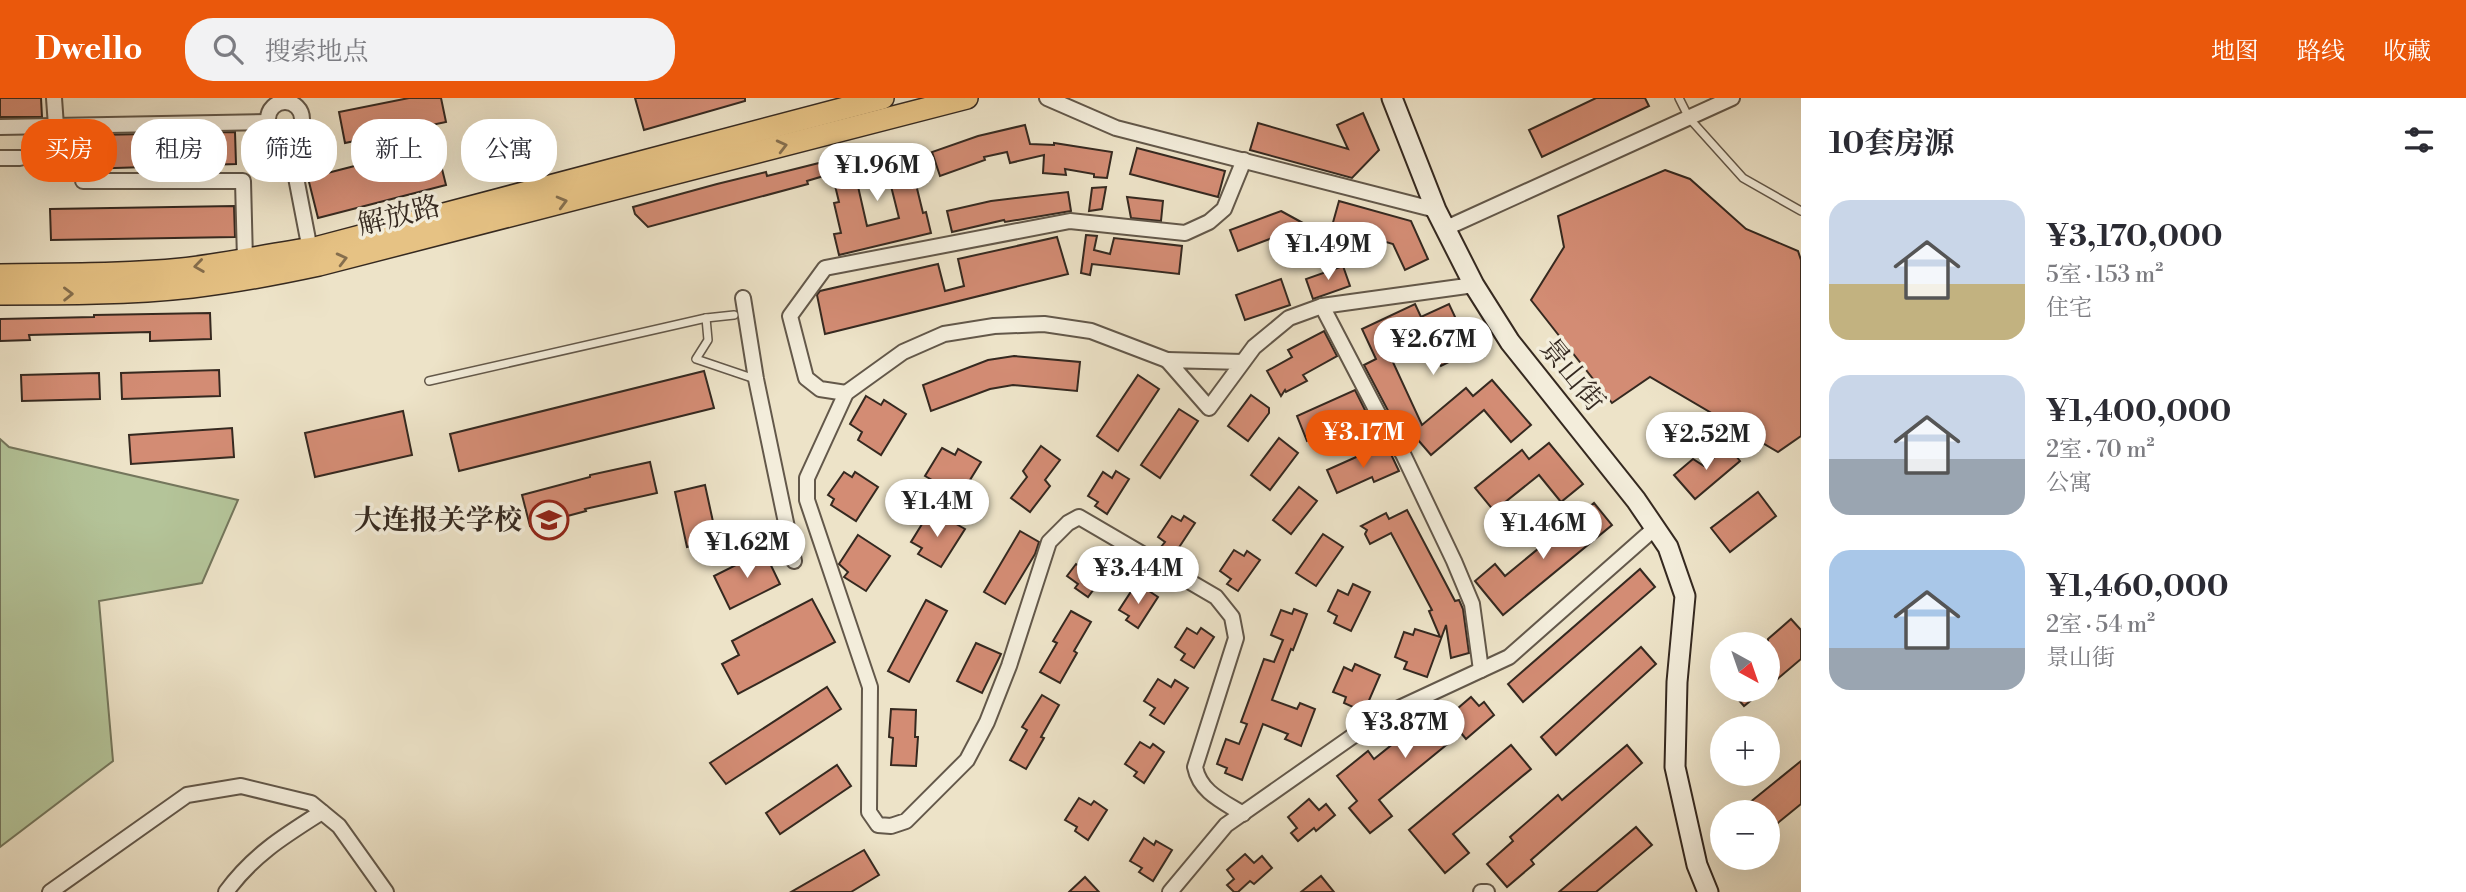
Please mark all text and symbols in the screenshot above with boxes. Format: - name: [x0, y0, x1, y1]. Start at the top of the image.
- search box: [185, 18, 675, 81]
- text: Dwello: [35, 29, 143, 70]
- icon: search: [209, 30, 247, 68]
- text: 搜索地点: [265, 36, 369, 68]
- text: 地图: [2211, 37, 2259, 67]
- text: 路线: [2297, 37, 2345, 67]
- text: 收藏: [2383, 37, 2431, 67]
- chip: 买房: [21, 119, 117, 182]
- chip: 租房: [131, 119, 227, 182]
- chip: 筛选: [241, 119, 337, 182]
- chip: 新上: [351, 119, 447, 182]
- chip: 公寓: [461, 119, 557, 182]
- icon: filters: [2400, 121, 2438, 159]
- text: 10套房源: [1829, 125, 1954, 163]
- one-way arrow: [776, 140, 788, 154]
- pin: ¥1.96M: [820, 144, 934, 203]
- text: ¥1.96M: [834, 152, 920, 180]
- street label: 解放路: [354, 189, 444, 243]
- one-way arrow: [556, 196, 568, 211]
- text: ¥3,170,000: [2046, 218, 2223, 256]
- pin: ¥1.49M: [1271, 222, 1385, 282]
- icon: home: [1885, 228, 1969, 312]
- text: ¥1.49M: [1285, 231, 1371, 259]
- one-way arrow: [336, 253, 348, 267]
- one-way arrow: [193, 259, 205, 274]
- text: 5室 · 153 m²: [2046, 261, 2163, 289]
- one-way arrow: [63, 286, 74, 301]
- text: 住宅: [2046, 294, 2092, 322]
- pin: ¥2.67M: [1376, 317, 1490, 377]
- text: ¥2.67M: [1390, 326, 1476, 354]
- street label: 景山街: [1532, 331, 1612, 419]
- text: ¥1,400,000: [2046, 393, 2231, 431]
- icon: home: [1885, 403, 1969, 487]
- pin: ¥3.17M: [1306, 410, 1420, 470]
- pin: ¥2.52M: [1649, 412, 1763, 472]
- text: ¥3.17M: [1322, 419, 1404, 447]
- text: ¥2.52M: [1662, 421, 1750, 449]
- text: 2室 · 70 m²: [2046, 436, 2155, 464]
- text: 公寓: [2046, 469, 2092, 497]
- pin: ¥1.4M: [888, 480, 986, 539]
- text: ¥1.4M: [901, 488, 973, 516]
- school or university icon: 大连报关学校: [528, 499, 570, 541]
- pin: ¥1.46M: [1486, 502, 1600, 561]
- place label: 大连报关学校: [354, 503, 522, 538]
- text: ¥1.46M: [1500, 510, 1586, 538]
- pin: ¥1.62M: [690, 520, 804, 580]
- text: ¥1.62M: [704, 529, 790, 557]
- pin: ¥3.44M: [1081, 546, 1195, 606]
- text: ¥3.44M: [1093, 555, 1183, 583]
- text: ¥1,460,000: [2046, 568, 2228, 606]
- icon: home: [1885, 578, 1969, 662]
- text: 2室 · 54 m²: [2046, 611, 2155, 639]
- north arrow: [1710, 632, 1780, 702]
- map controls: [1710, 632, 1780, 870]
- text: 景山街: [2046, 644, 2115, 672]
- pin: ¥3.87M: [1348, 700, 1462, 760]
- text: ¥3.87M: [1362, 709, 1448, 737]
- button: +: [1710, 716, 1780, 786]
- button: −: [1710, 800, 1780, 870]

